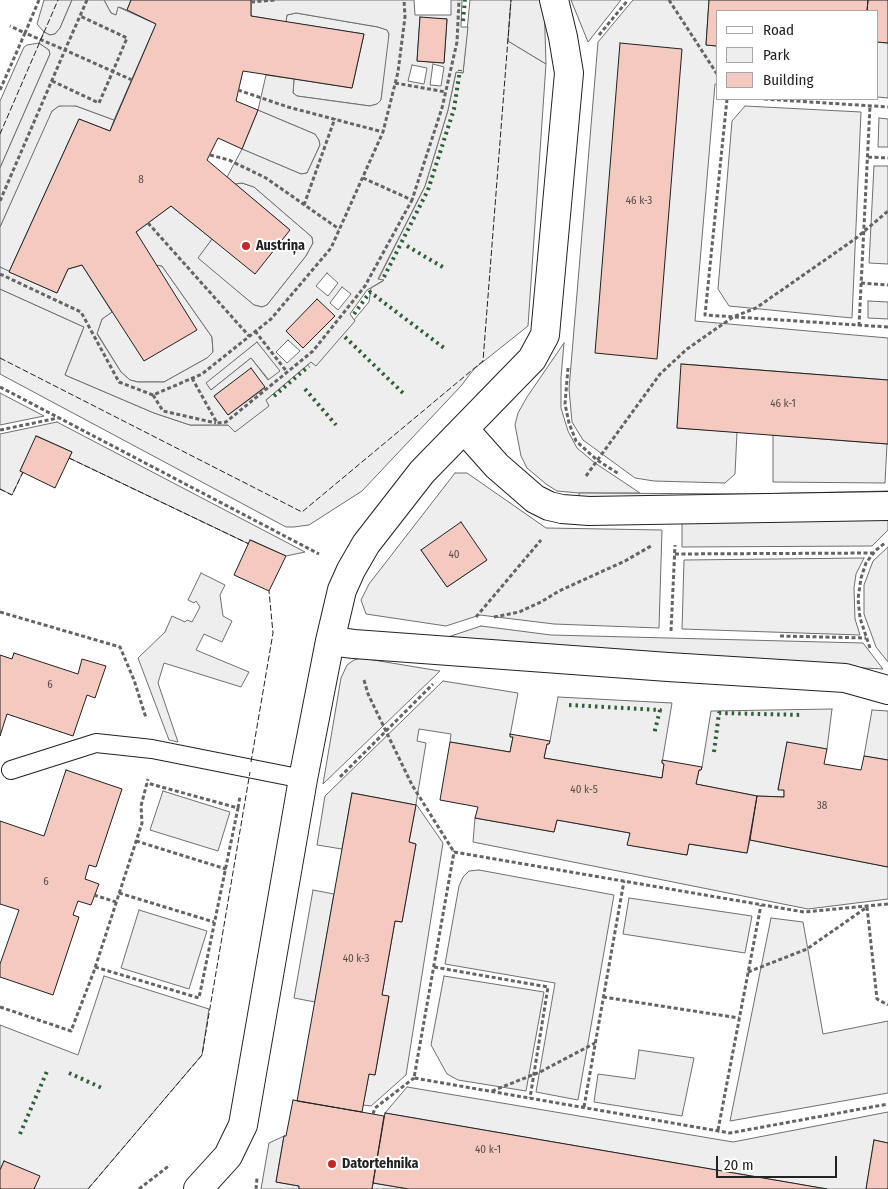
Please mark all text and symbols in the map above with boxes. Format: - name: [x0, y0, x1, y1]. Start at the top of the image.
- legend: [716, 10, 878, 100]
- text: Road: [763, 21, 794, 39]
- text: Park: [763, 46, 790, 64]
- text: Building: [763, 71, 814, 89]
- house number: 8: [138, 173, 144, 187]
- house number: 46 k-3: [626, 194, 652, 208]
- place label: Austriņa: [256, 238, 305, 254]
- marker: Austriņa: [240, 240, 252, 252]
- house number: 46 k-1: [770, 397, 796, 411]
- house number: 40: [448, 548, 460, 562]
- house number: 6: [47, 678, 53, 692]
- house number: 40 k-5: [570, 783, 598, 797]
- house number: 38: [817, 799, 827, 813]
- house number: 6: [43, 875, 49, 889]
- house number: 40 k-3: [343, 952, 369, 966]
- house number: 40 k-1: [475, 1143, 501, 1157]
- scale bar: [718, 1146, 839, 1178]
- place label: Datortehnika: [342, 1156, 418, 1172]
- text: 20 m: [724, 1156, 754, 1174]
- marker: Datortehnika: [326, 1158, 338, 1170]

